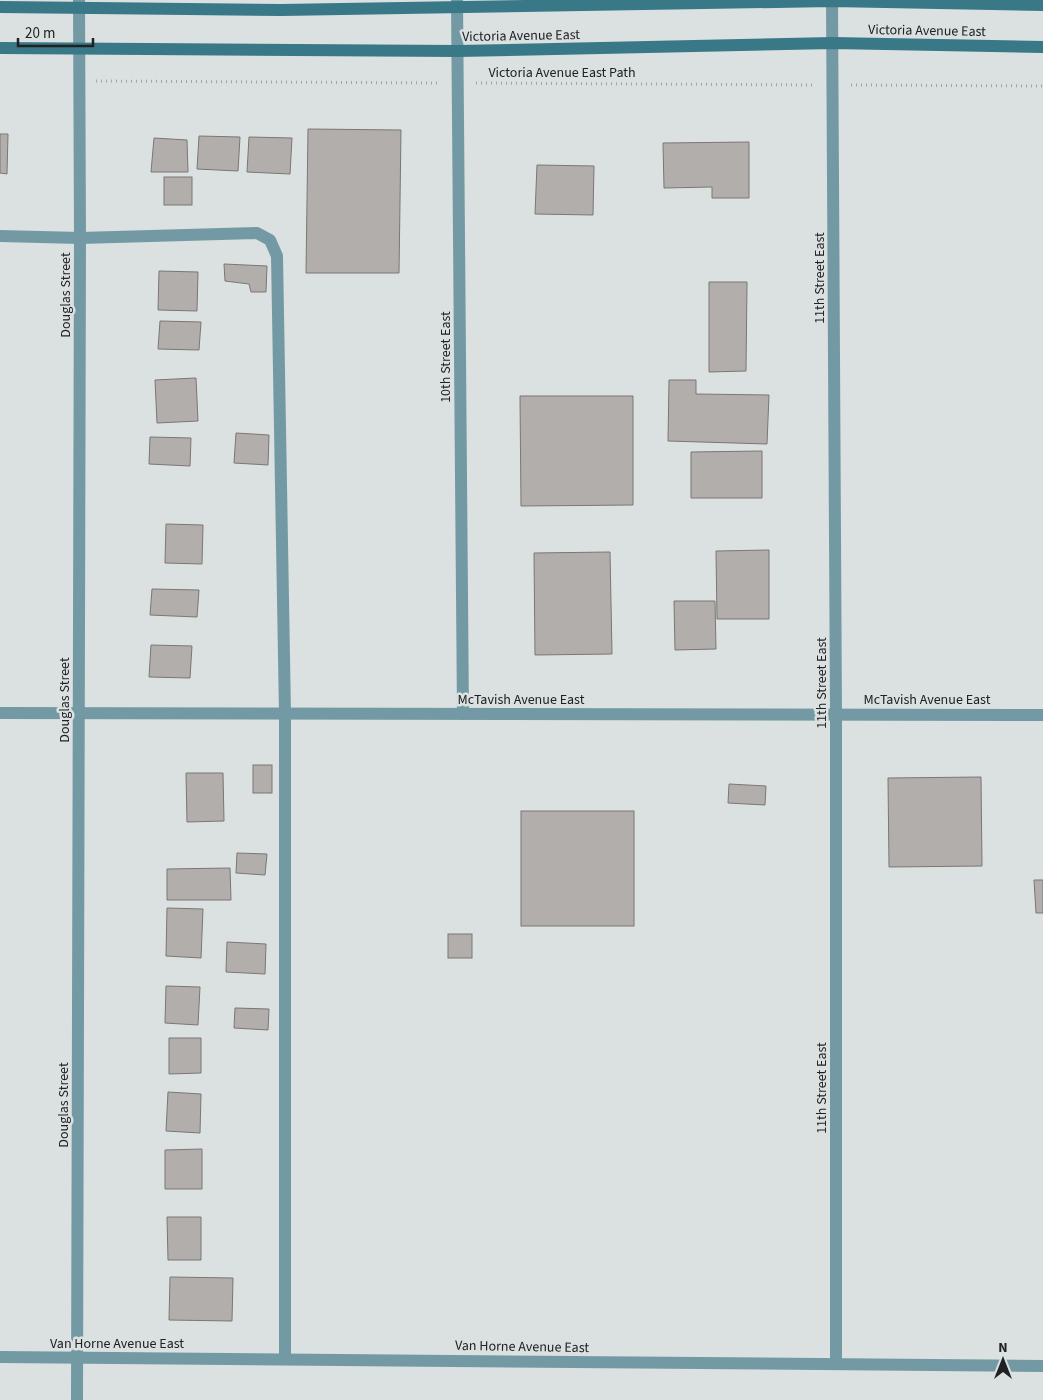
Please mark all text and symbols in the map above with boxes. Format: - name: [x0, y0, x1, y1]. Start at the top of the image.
- scale bar: [18, 15, 92, 47]
- street label: Victoria Avenue East: [868, 20, 986, 42]
- text: 20 m: [25, 23, 55, 44]
- street label: Victoria Avenue East: [462, 25, 580, 47]
- street label: Victoria Avenue East Path: [488, 63, 636, 83]
- street label: 11th Street East: [810, 232, 830, 324]
- street label: Douglas Street: [56, 252, 76, 338]
- street label: 10th Street East: [436, 311, 456, 403]
- street label: 11th Street East: [812, 637, 832, 729]
- street label: Douglas Street: [55, 657, 75, 743]
- street label: McTavish Avenue East: [458, 690, 585, 710]
- street label: McTavish Avenue East: [864, 690, 991, 710]
- street label: 11th Street East: [812, 1042, 832, 1134]
- street label: Douglas Street: [54, 1062, 74, 1148]
- street label: Van Horne Avenue East: [50, 1334, 184, 1354]
- north arrow: [978, 1335, 1028, 1385]
- street label: Van Horne Avenue East: [455, 1336, 589, 1358]
- text: N: [998, 1338, 1008, 1358]

